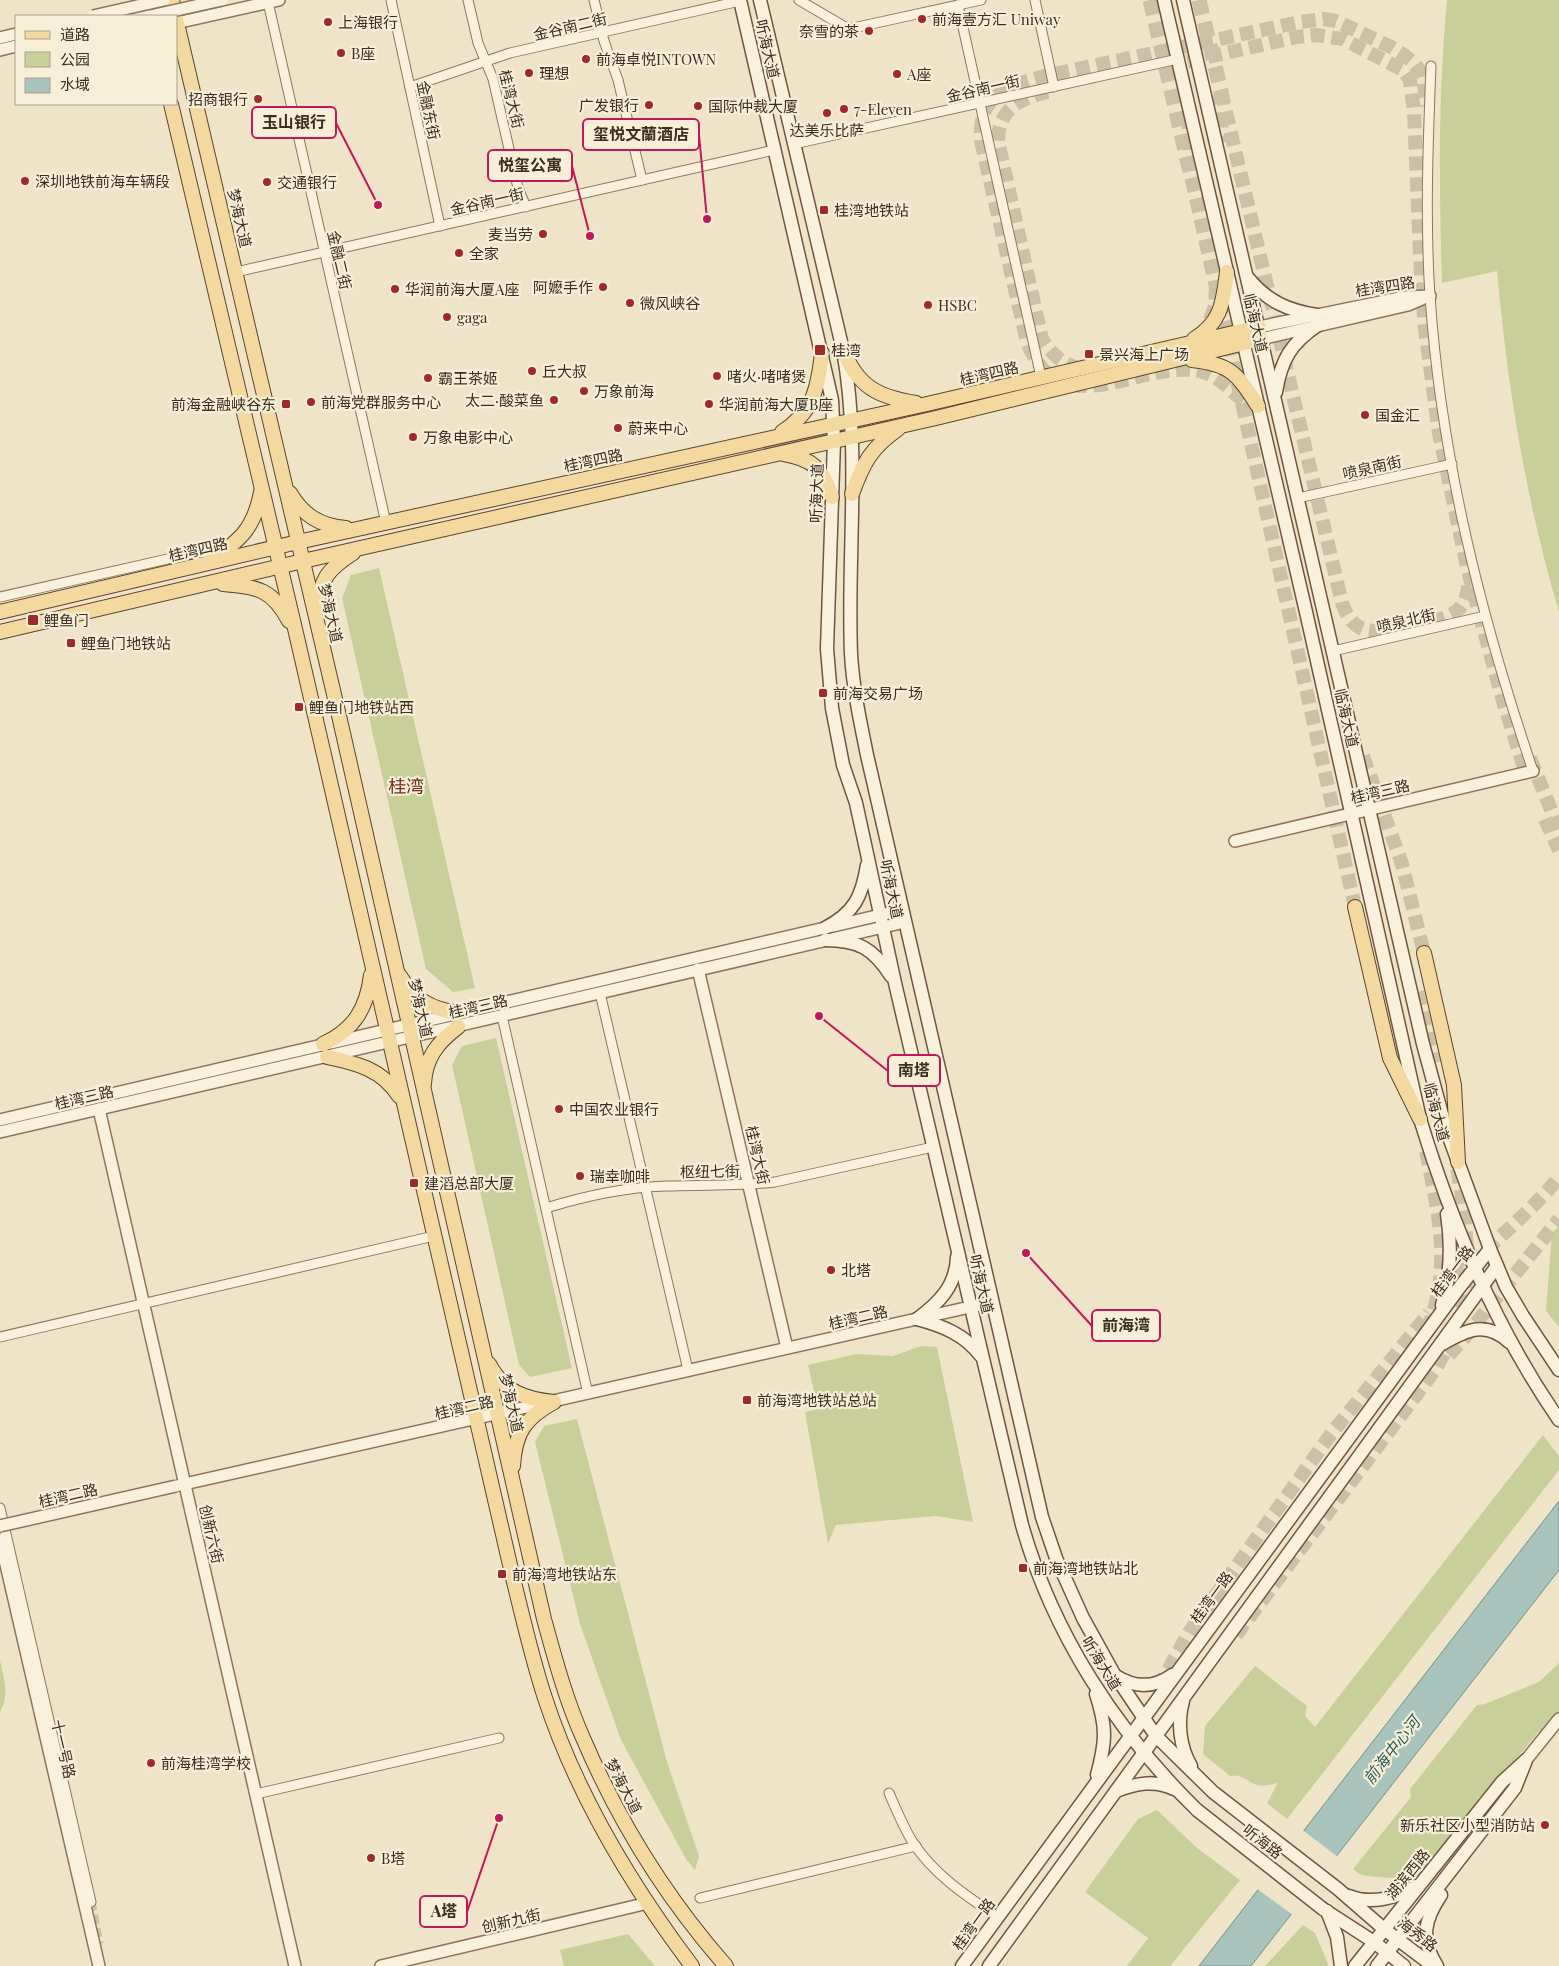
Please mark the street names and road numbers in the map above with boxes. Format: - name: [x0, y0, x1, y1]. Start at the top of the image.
- street label: 金谷南二街: [531, 8, 609, 44]
- street label: 听海大道: [752, 18, 784, 80]
- street label: 桂湾大街: [495, 67, 529, 131]
- street label: 金谷南一街: [944, 70, 1022, 106]
- street label: 金融东街: [413, 79, 445, 141]
- street label: 金谷南一街: [448, 183, 526, 219]
- street label: 梦海大道: [224, 187, 256, 249]
- street label: 金融二街: [324, 229, 356, 291]
- street label: 桂湾四路: [1354, 271, 1416, 301]
- street label: 临海大道: [1240, 292, 1272, 354]
- street label: 桂湾四路: [958, 357, 1020, 389]
- street label: 桂湾四路: [562, 444, 624, 476]
- street label: 喷泉南街: [1341, 451, 1403, 483]
- street label: 听海大道: [805, 463, 827, 523]
- street label: 桂湾四路: [167, 533, 229, 565]
- street label: 梦海大道: [315, 582, 347, 644]
- street label: 喷泉北街: [1375, 604, 1437, 636]
- street label: 临海大道: [1331, 687, 1363, 749]
- street label: 桂湾三路: [1349, 775, 1411, 807]
- street label: 听海大道: [876, 858, 908, 920]
- street label: 梦海大道: [405, 977, 437, 1039]
- street label: 桂湾三路: [447, 990, 509, 1022]
- street label: 临海大道: [1420, 1080, 1454, 1144]
- street label: 桂湾三路: [53, 1081, 115, 1113]
- street label: 桂湾大街: [742, 1124, 774, 1186]
- street label: 枢纽七街: [680, 1160, 740, 1182]
- street label: 桂湾一路: [1426, 1241, 1478, 1301]
- street label: 听海大道: [966, 1253, 998, 1315]
- street label: 桂湾二路: [827, 1301, 889, 1333]
- street label: 梦海大道: [496, 1372, 528, 1434]
- street label: 桂湾二路: [433, 1391, 495, 1423]
- street label: 桂湾二路: [37, 1479, 99, 1511]
- street label: 创新六街: [196, 1503, 228, 1565]
- street label: 桂湾一路: [1185, 1567, 1237, 1627]
- street label: 听海大道: [1078, 1632, 1126, 1694]
- street label: 十一号路: [48, 1718, 80, 1780]
- street label: 梦海大道: [601, 1755, 647, 1817]
- street label: 听海路: [1239, 1819, 1287, 1863]
- street label: 湖滨西路: [1380, 1844, 1434, 1904]
- street label: 桂湾一路: [947, 1894, 999, 1954]
- street label: 创新九街: [480, 1904, 542, 1936]
- street label: 海秀路: [1394, 1912, 1442, 1956]

